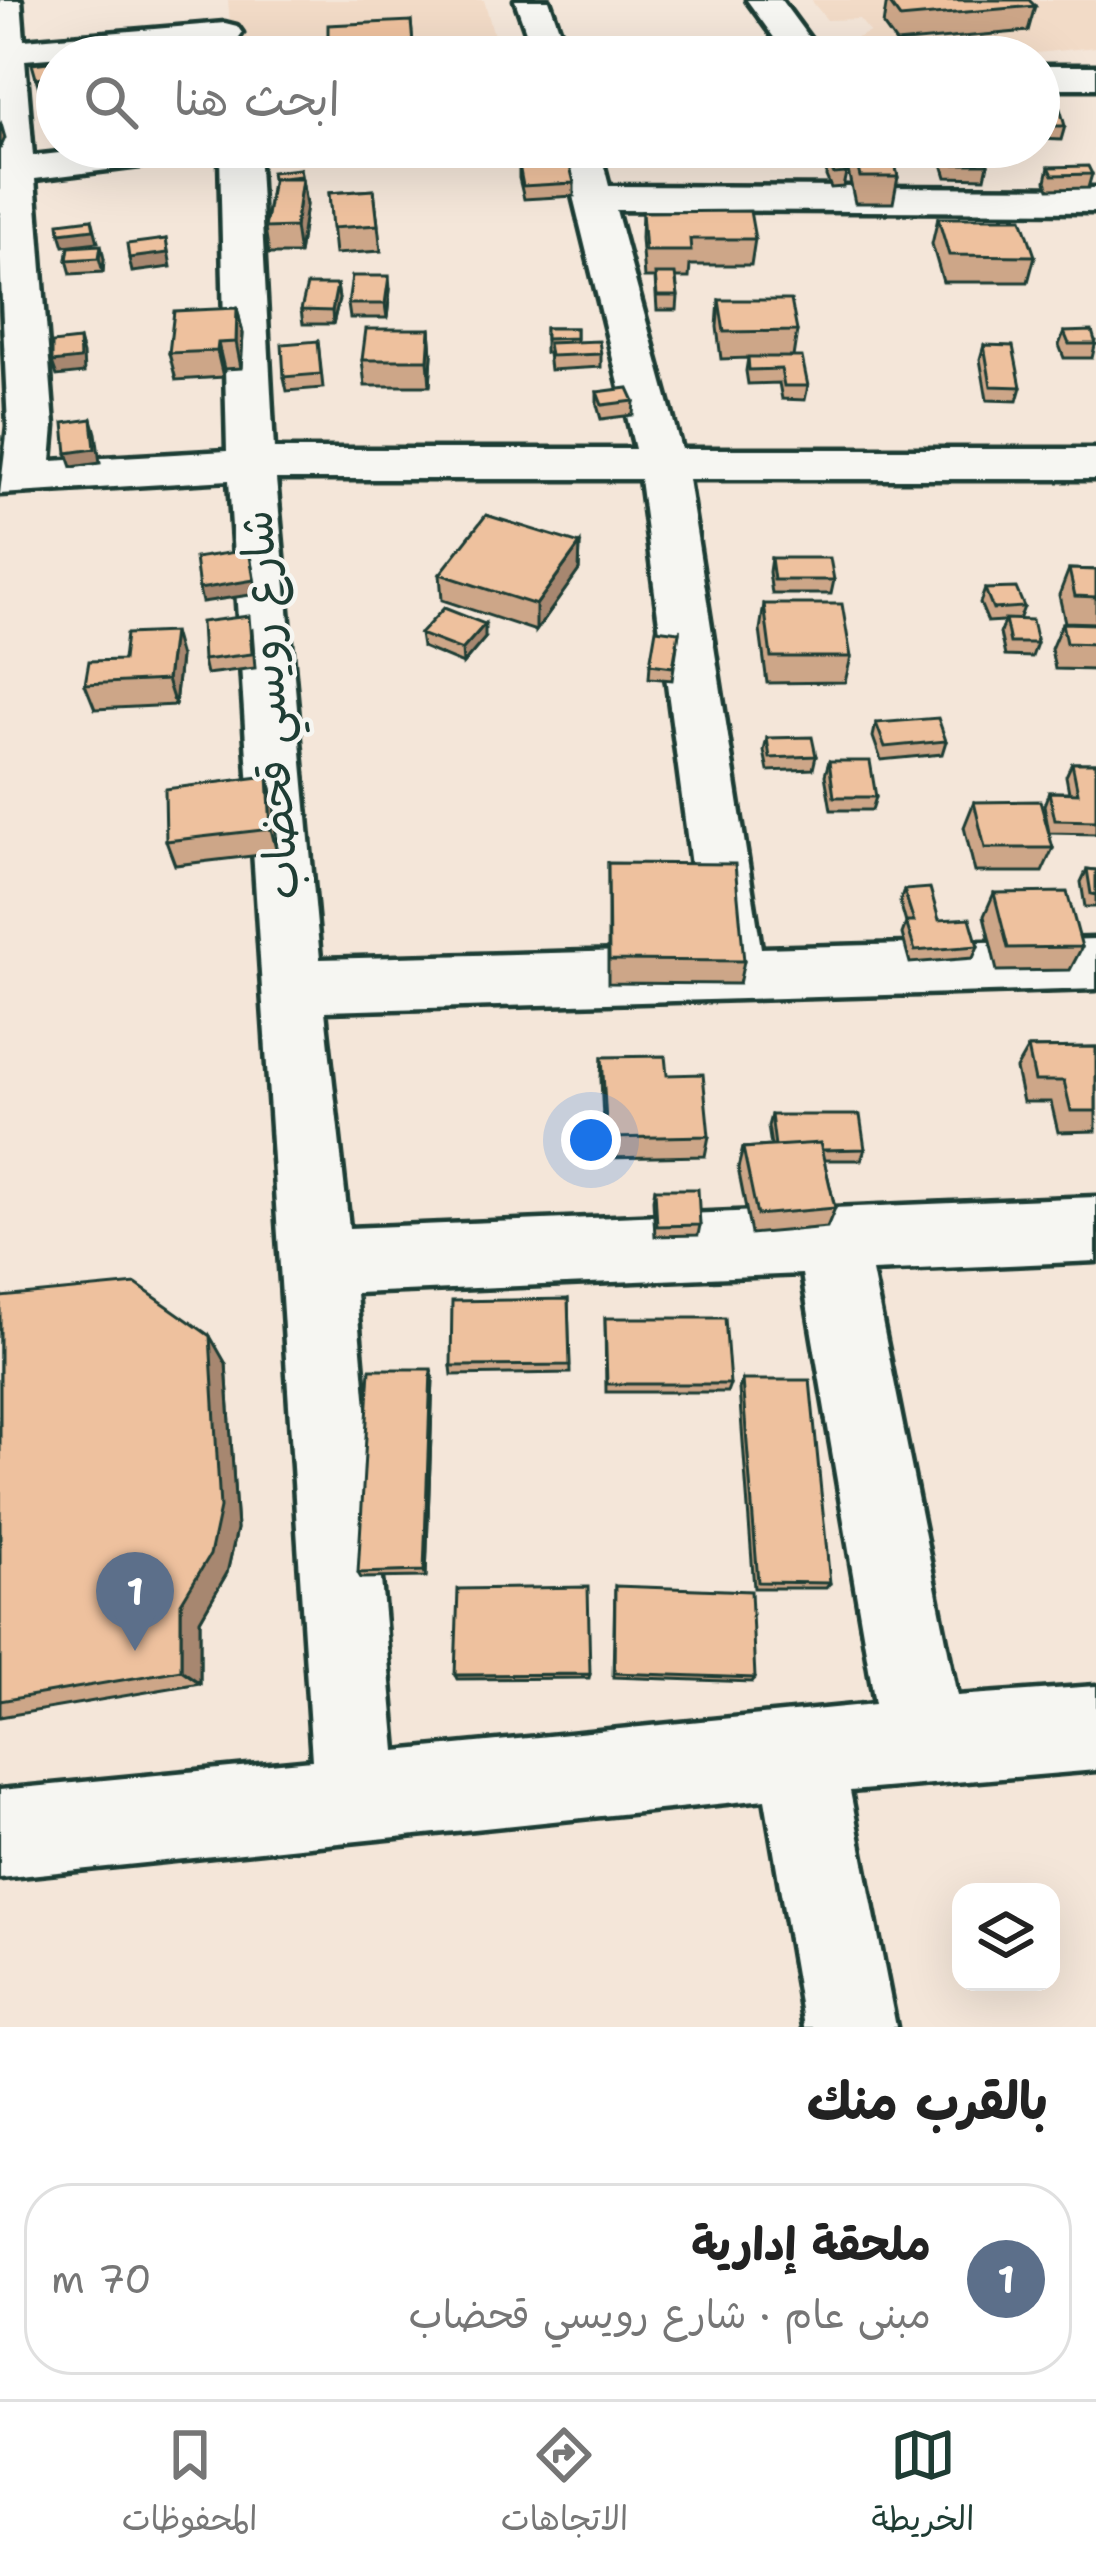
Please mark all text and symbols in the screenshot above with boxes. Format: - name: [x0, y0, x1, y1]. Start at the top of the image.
- search box: [36, 36, 1060, 168]
- icon: search: [78, 69, 144, 135]
- text: ابحث هنا: [174, 69, 340, 129]
- street label: شارع رويسي قحضاب: [225, 508, 323, 902]
- your location: [561, 1110, 621, 1170]
- pin: 1: [96, 1552, 174, 1651]
- map controls: [952, 1883, 1060, 1991]
- button: layers: [952, 1883, 1060, 1991]
- text: بالقرب منك: [807, 2067, 1048, 2135]
- text: ملحقة إدارية: [691, 2214, 931, 2274]
- text: 70 m: [51, 2253, 152, 2305]
- text: 1: [997, 2253, 1015, 2305]
- text: مبنى عام · شارع رويسي قحضاب: [409, 2288, 931, 2340]
- tab: المحفوظات: [122, 2422, 258, 2548]
- tab: الاتجاهات: [501, 2422, 628, 2548]
- tab: الخريطة: [871, 2422, 974, 2548]

